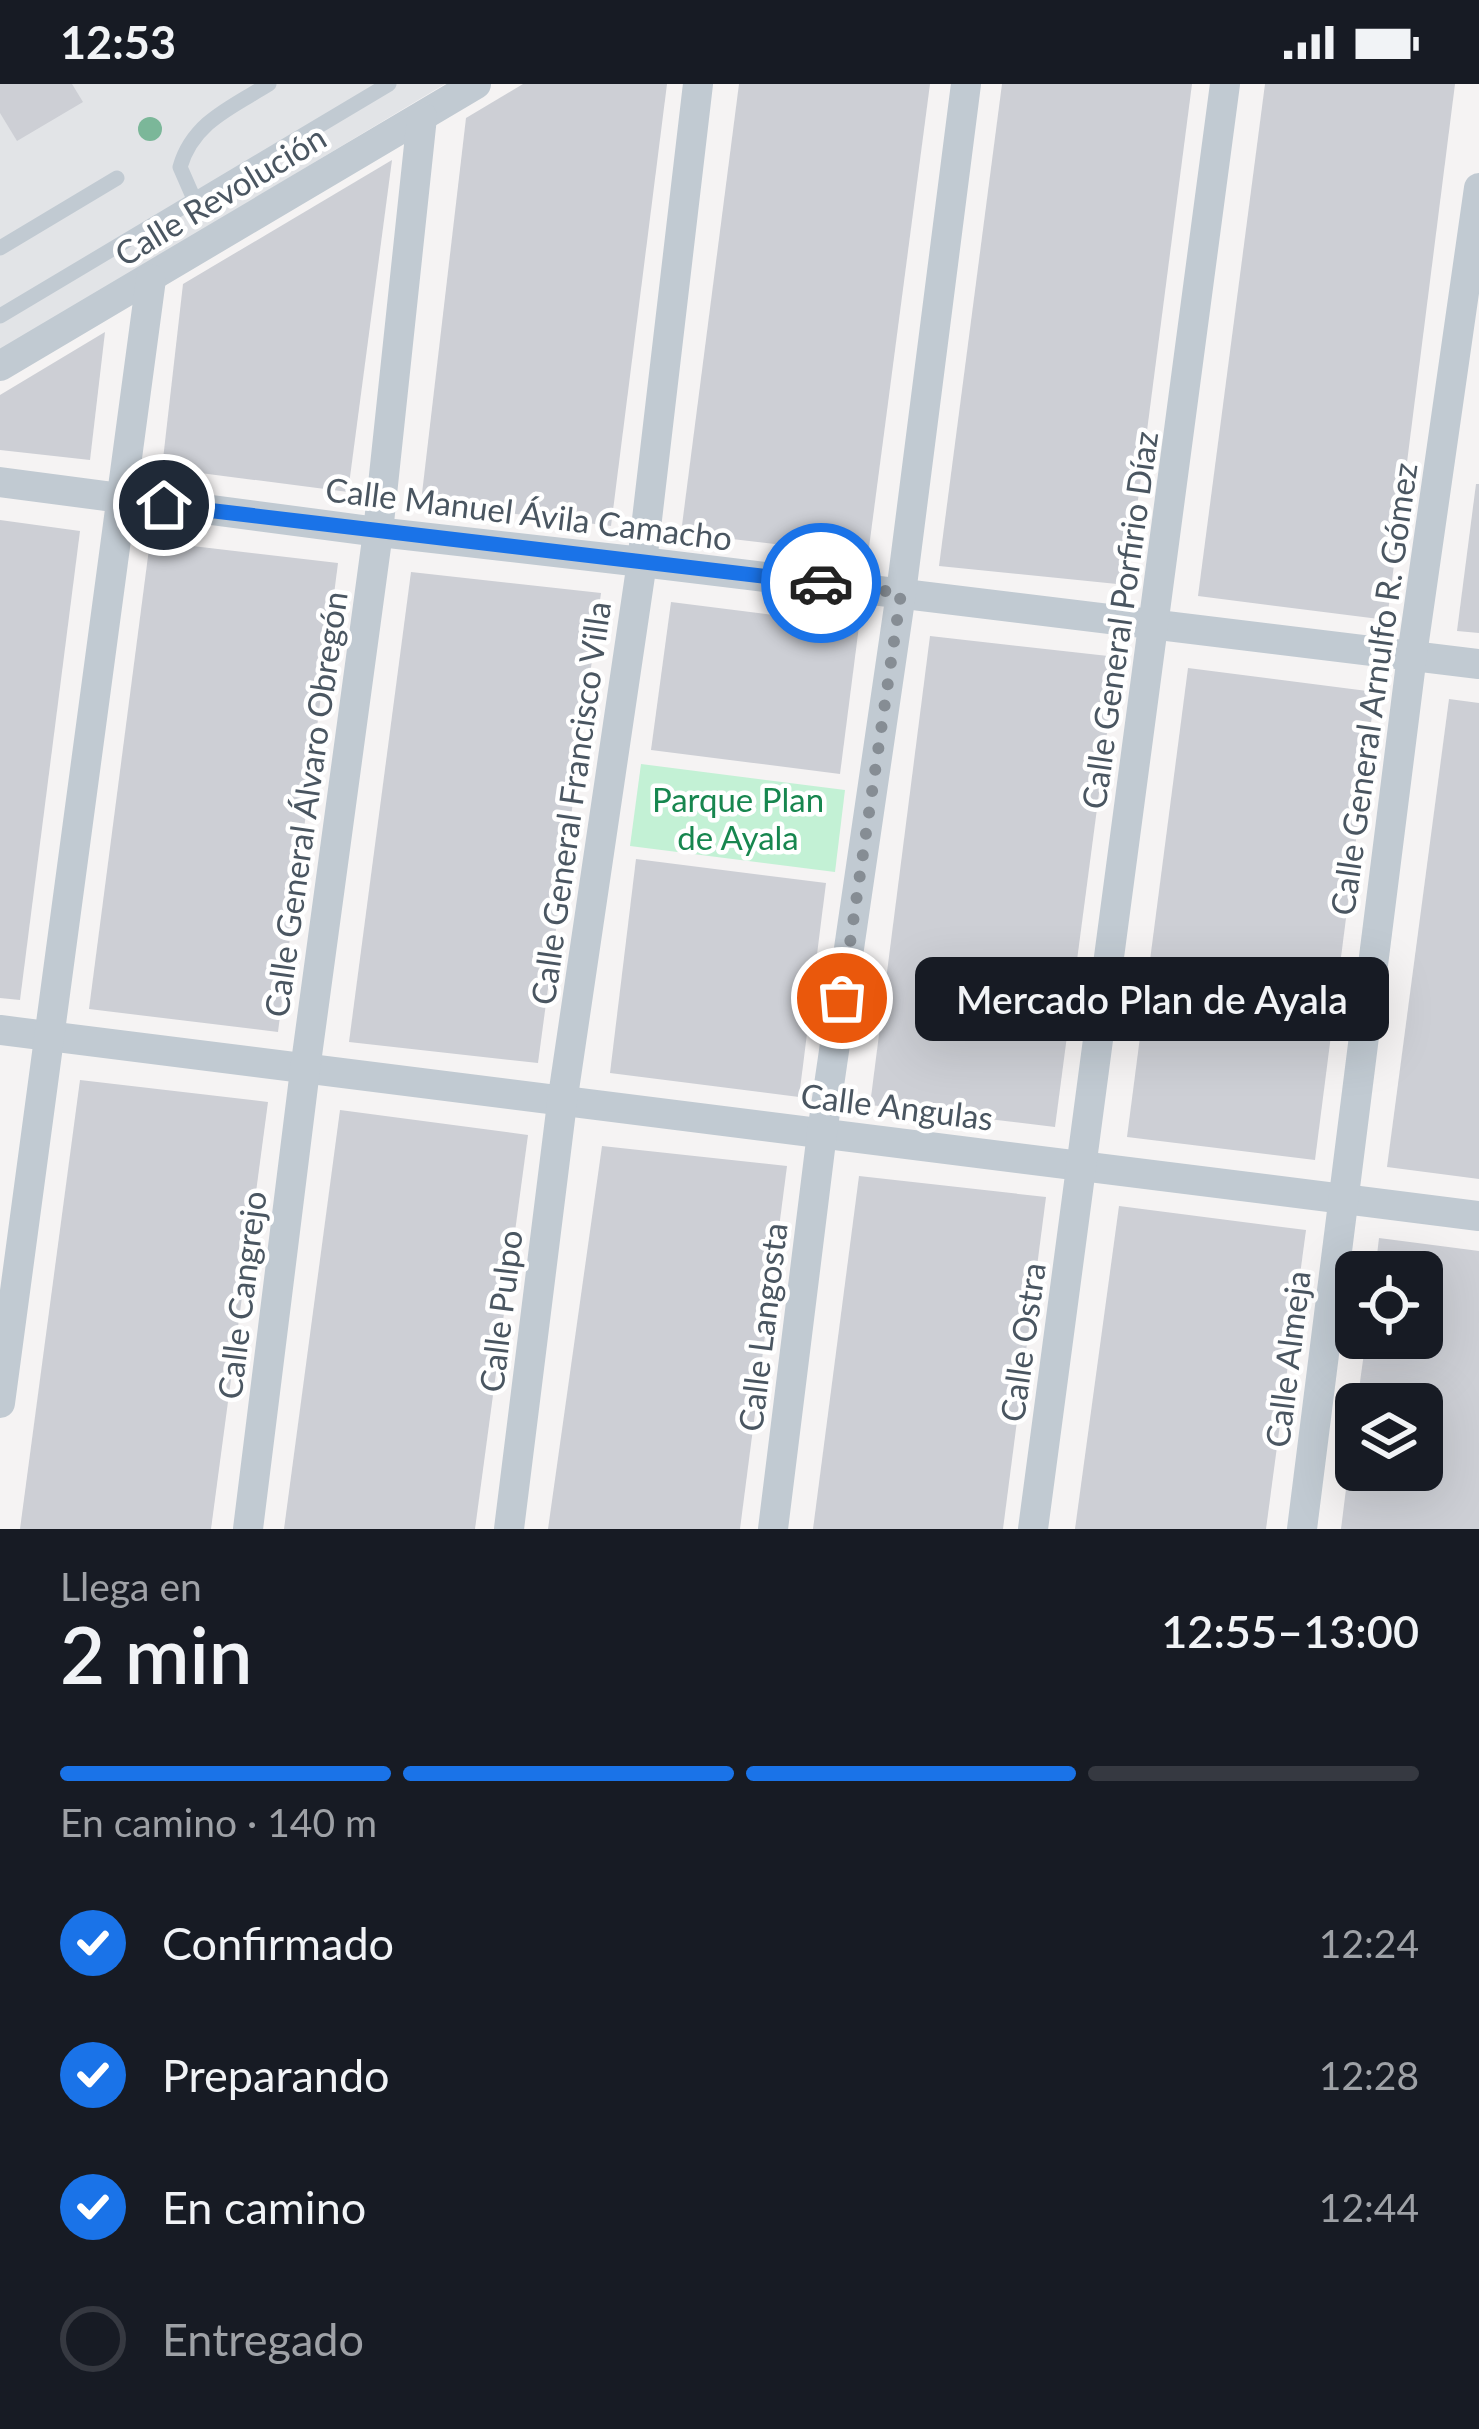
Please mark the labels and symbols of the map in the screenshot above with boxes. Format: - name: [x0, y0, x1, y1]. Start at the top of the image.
- street label: Calle Revolución: [107, 116, 333, 274]
- street label: Calle General Porfirio Díaz: [1073, 429, 1165, 811]
- pin: [113, 454, 215, 556]
- street label: Calle General Arnulfo R. Gómez: [1321, 460, 1425, 918]
- street label: Calle Manuel Ávila Camacho: [323, 468, 735, 558]
- courier: [761, 523, 881, 643]
- street label: Calle General Álvaro Obregón: [255, 589, 355, 1019]
- street label: Calle General Francisco Villa: [522, 599, 618, 1007]
- park label: Parque Plan de Ayala: [652, 779, 824, 857]
- pin: [791, 947, 893, 1049]
- callout: Mercado Plan de Ayala: [914, 956, 1388, 1040]
- street label: Calle Angulas: [799, 1074, 995, 1138]
- street label: Calle Cangrejo: [208, 1189, 274, 1401]
- street label: Calle Langosta: [729, 1220, 795, 1434]
- street label: Calle Pulpo: [470, 1228, 530, 1394]
- street label: Calle Ostra: [991, 1260, 1053, 1424]
- street label: Calle Almeja: [1256, 1268, 1318, 1450]

